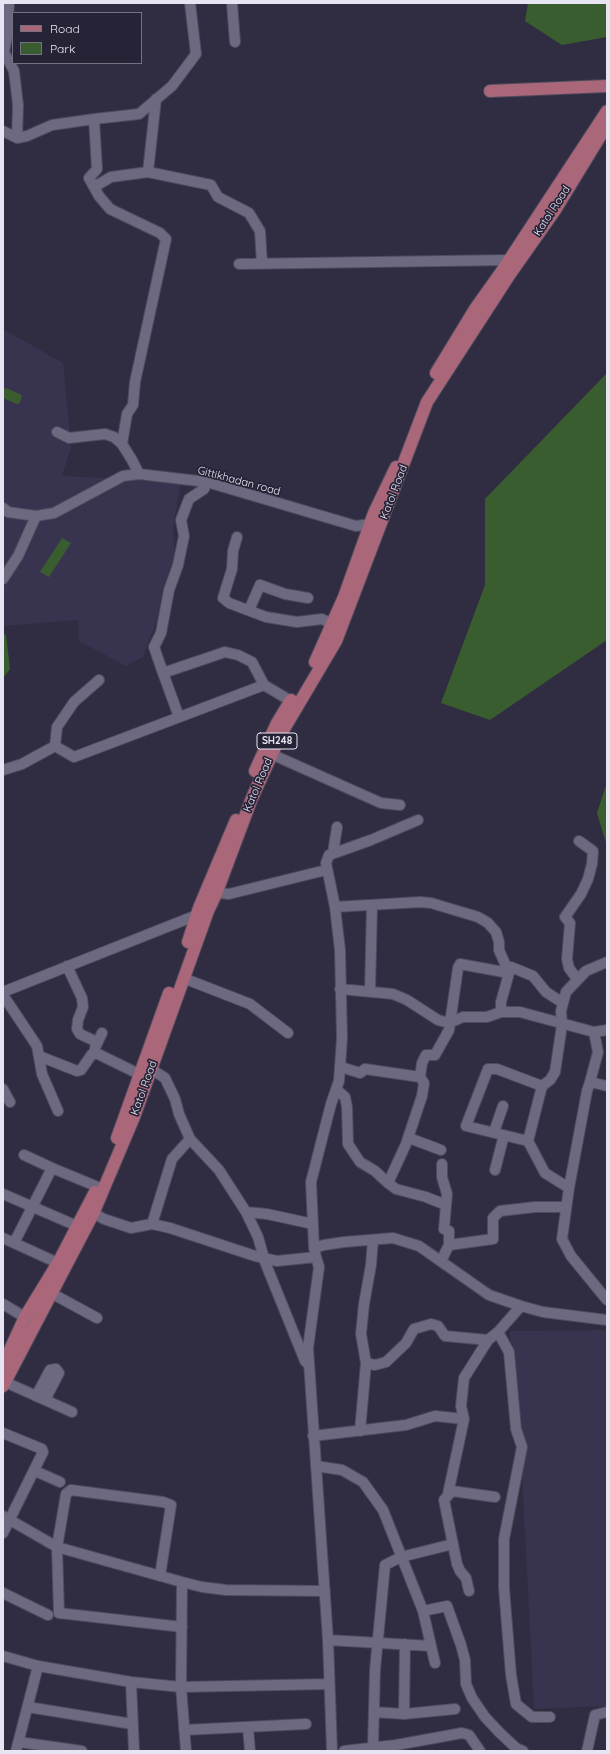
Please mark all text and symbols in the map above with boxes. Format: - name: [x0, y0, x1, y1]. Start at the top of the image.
- legend: [12, 12, 142, 64]
- text: Road: [50, 21, 80, 36]
- text: Park: [50, 41, 75, 56]
- street label: Katol Road: [531, 183, 573, 239]
- street label: Katol Road: [378, 463, 410, 521]
- street label: Gittikhadan road: [196, 464, 282, 498]
- road number: SH248: [257, 733, 297, 749]
- street label: Katol Road: [241, 756, 275, 814]
- street label: Katol Road: [128, 1059, 160, 1117]

